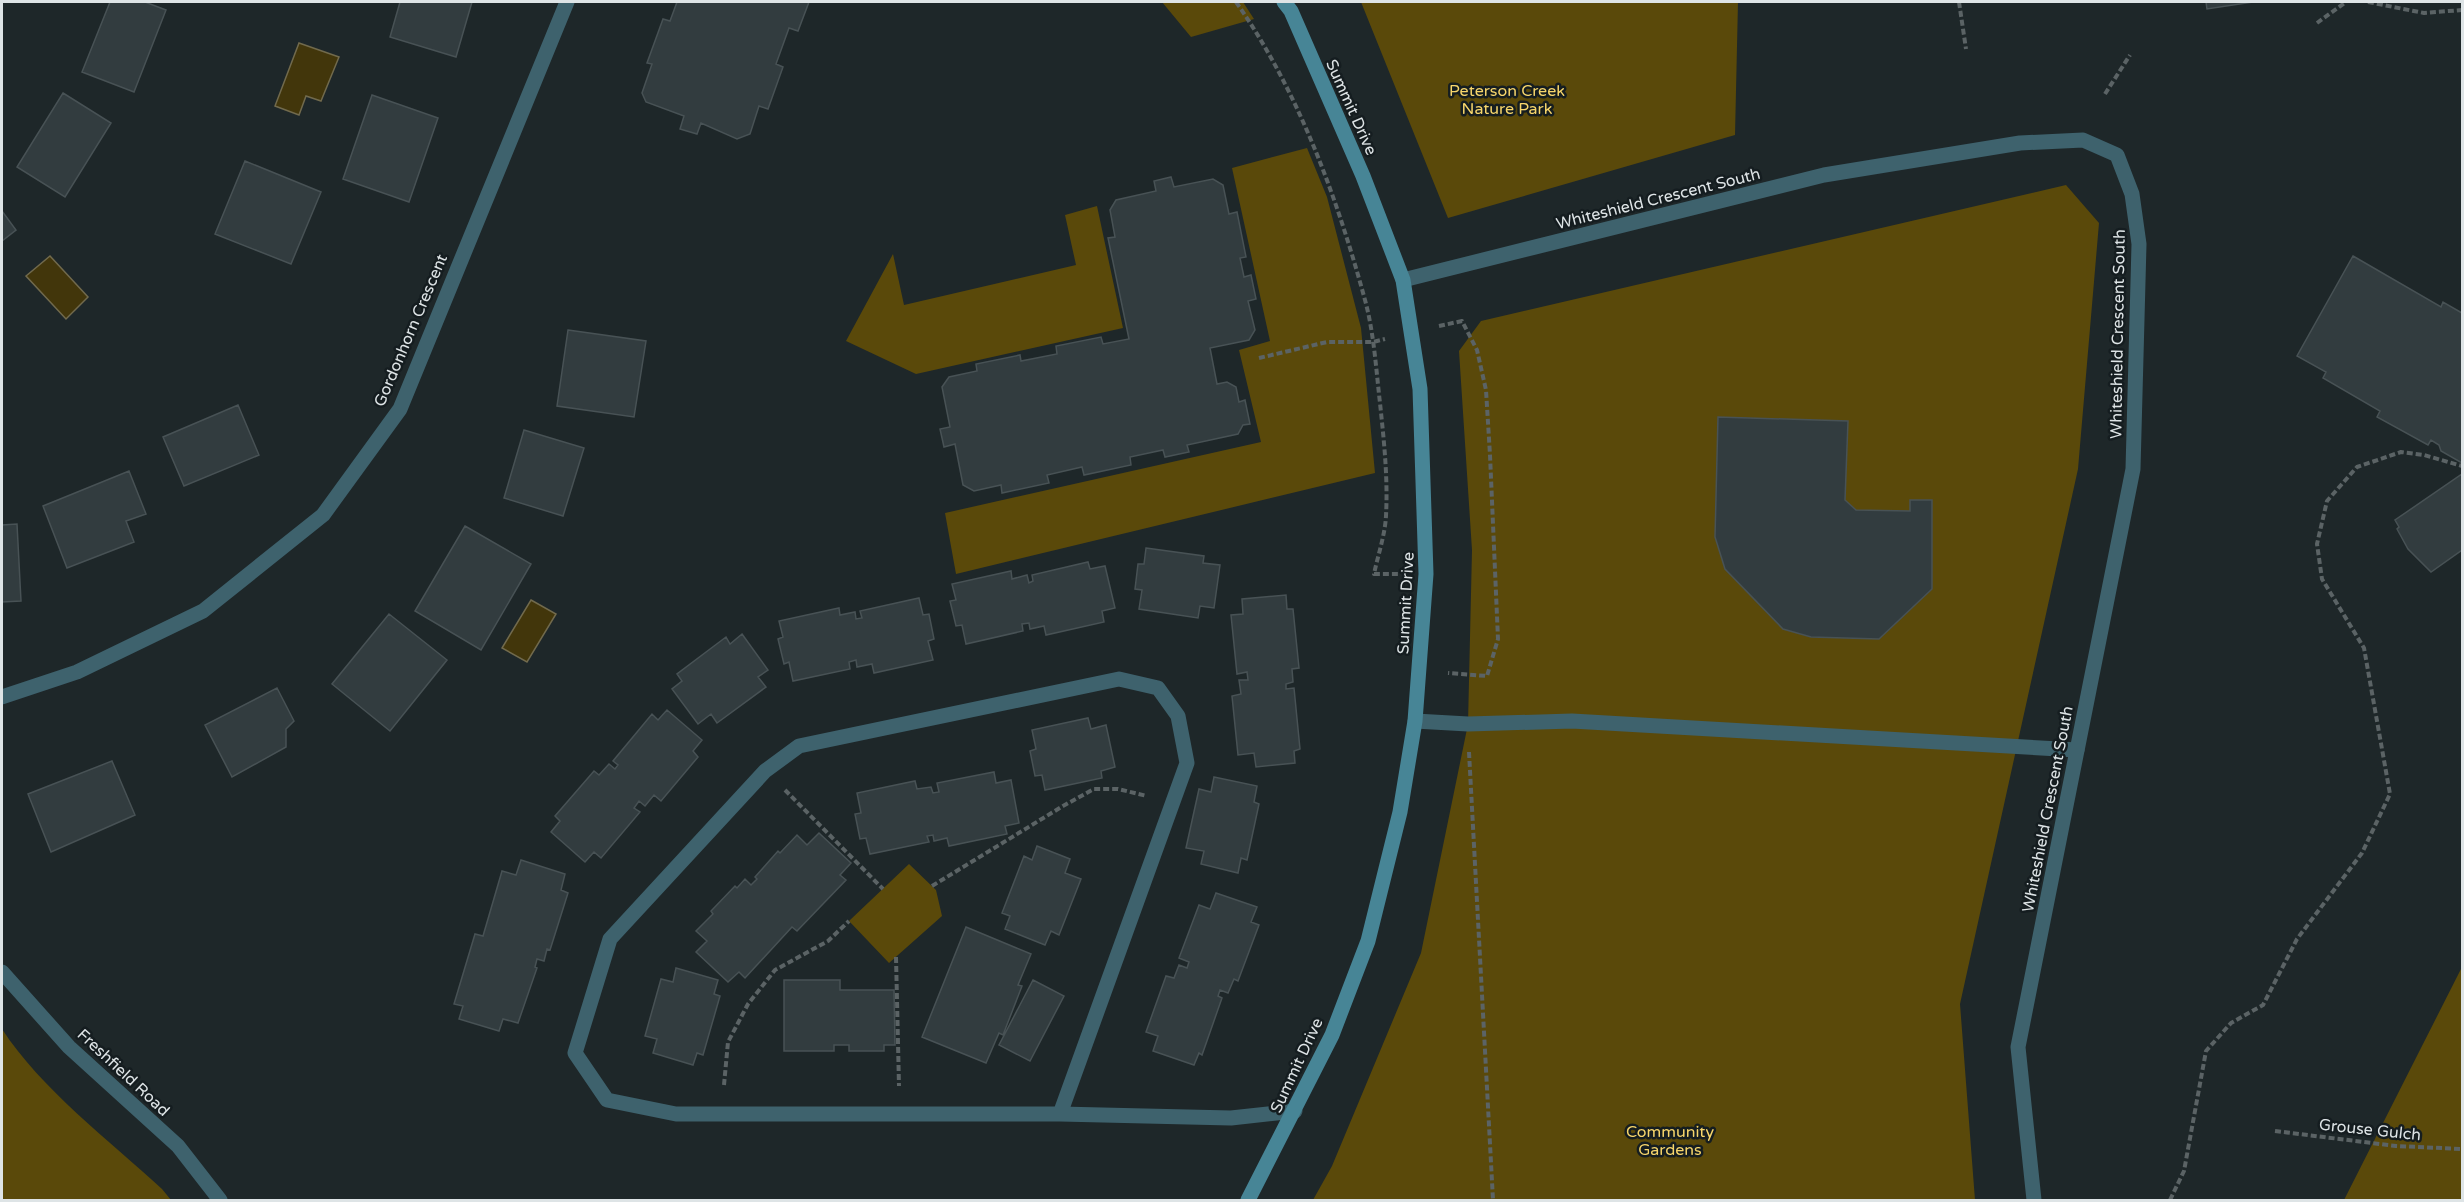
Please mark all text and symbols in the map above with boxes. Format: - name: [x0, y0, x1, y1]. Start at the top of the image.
- street label: Summit Drive: [1321, 57, 1381, 158]
- park label: Peterson Creek Nature Park: [1449, 81, 1565, 119]
- street label: Whiteshield Crescent South: [1554, 164, 1762, 234]
- street label: Whiteshield Crescent South: [2106, 229, 2130, 439]
- street label: Gordonhorn Crescent: [370, 251, 452, 410]
- street label: Summit Drive: [1393, 551, 1419, 655]
- street label: Whiteshield Crescent South: [2018, 704, 2078, 914]
- street label: Summit Drive: [1266, 1015, 1328, 1116]
- street label: Freshfield Road: [73, 1025, 174, 1121]
- street label: Grouse Gulch: [2318, 1115, 2422, 1145]
- park label: Community Gardens: [1626, 1122, 1714, 1160]

